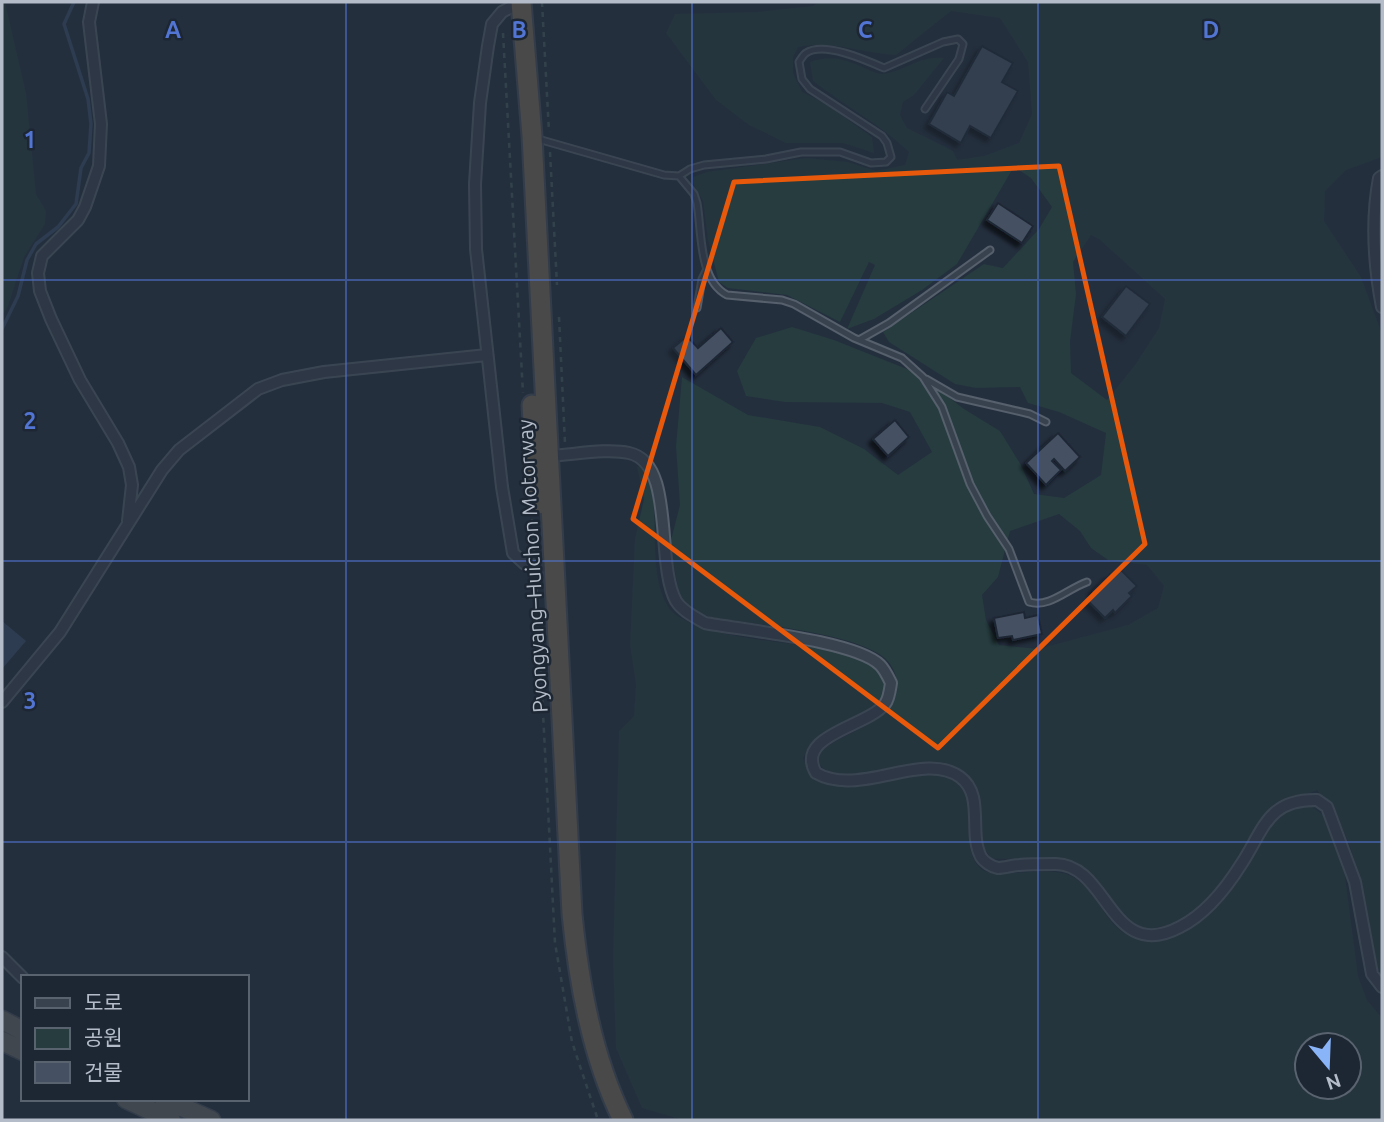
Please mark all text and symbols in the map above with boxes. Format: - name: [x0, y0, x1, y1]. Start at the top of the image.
- text: A: [165, 17, 181, 42]
- text: B: [511, 17, 527, 42]
- text: C: [858, 17, 873, 42]
- text: D: [1203, 17, 1219, 42]
- text: 1: [24, 127, 36, 152]
- text: 2: [24, 408, 36, 433]
- street label: Pyongyang–Huichon Motorway: [512, 419, 552, 713]
- text: 3: [24, 688, 36, 713]
- legend: [21, 975, 248, 1101]
- text: 도로: [84, 990, 123, 1014]
- text: 공원: [84, 1025, 123, 1049]
- north arrow: [1293, 1031, 1363, 1101]
- text: 건물: [84, 1060, 123, 1084]
- text: N: [1323, 1069, 1344, 1095]

